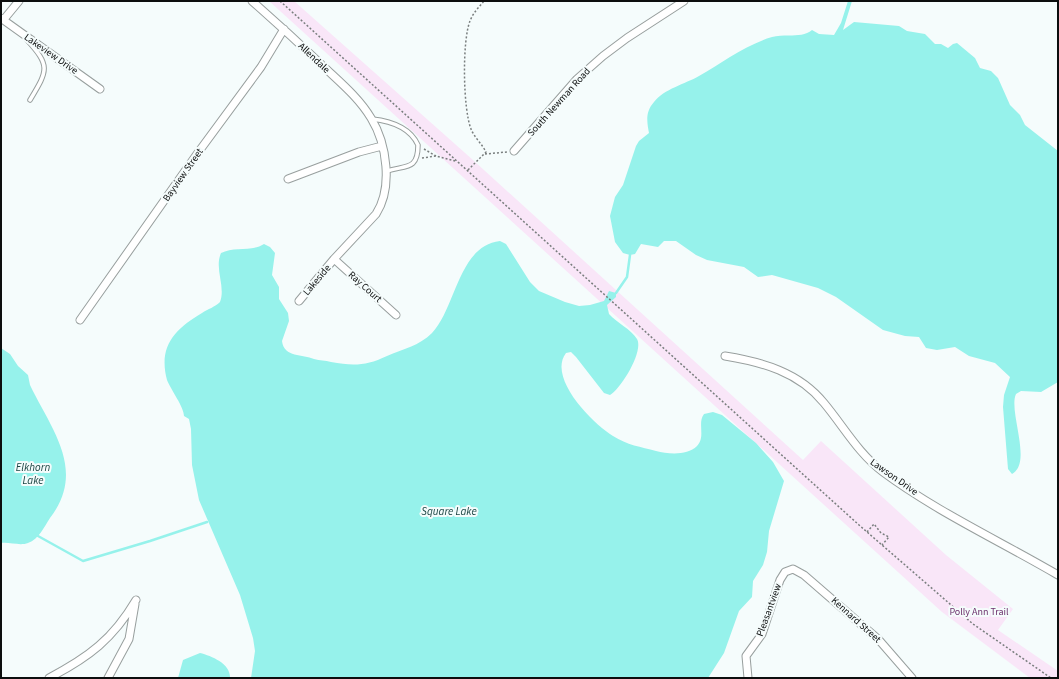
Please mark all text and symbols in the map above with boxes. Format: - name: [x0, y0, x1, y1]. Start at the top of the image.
- street label: Lakeview Drive: [21, 30, 81, 78]
- street label: Allendale: [295, 40, 333, 76]
- street label: South Newman Road: [524, 65, 594, 139]
- street label: Bayview Street: [159, 145, 207, 204]
- street label: Lakeside: [300, 261, 334, 299]
- street label: Ray Court: [345, 268, 385, 306]
- street label: Lawson Drive: [867, 455, 921, 499]
- water label: Elkhorn Lake: [16, 460, 50, 488]
- water label: Square Lake: [421, 504, 477, 519]
- street label: Pleasantview: [753, 582, 785, 638]
- street label: Kennard Street: [828, 594, 884, 647]
- park label: Polly Ann Trail: [949, 605, 1009, 619]

